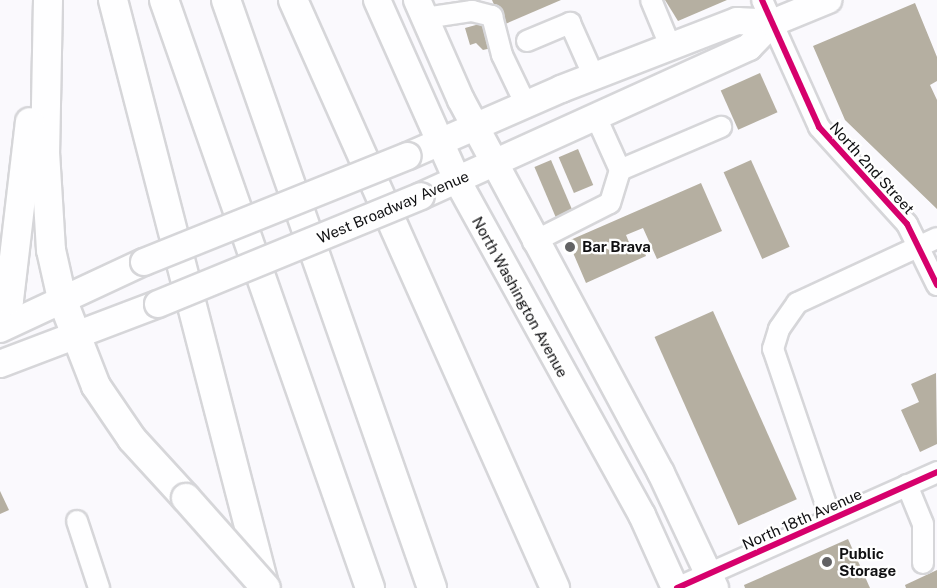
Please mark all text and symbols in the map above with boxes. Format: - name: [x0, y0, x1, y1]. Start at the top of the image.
- street label: North 2nd Street: [826, 118, 918, 218]
- street label: West Broadway Avenue: [314, 167, 472, 247]
- street label: North Washington Avenue: [468, 213, 572, 381]
- place label: Bar Brava: [582, 238, 651, 256]
- marker: Bar Brava: [563, 240, 577, 254]
- street label: North 18th Avenue: [739, 485, 865, 553]
- place label: Public Storage: [839, 544, 896, 579]
- marker: Public Storage: [820, 555, 834, 569]

